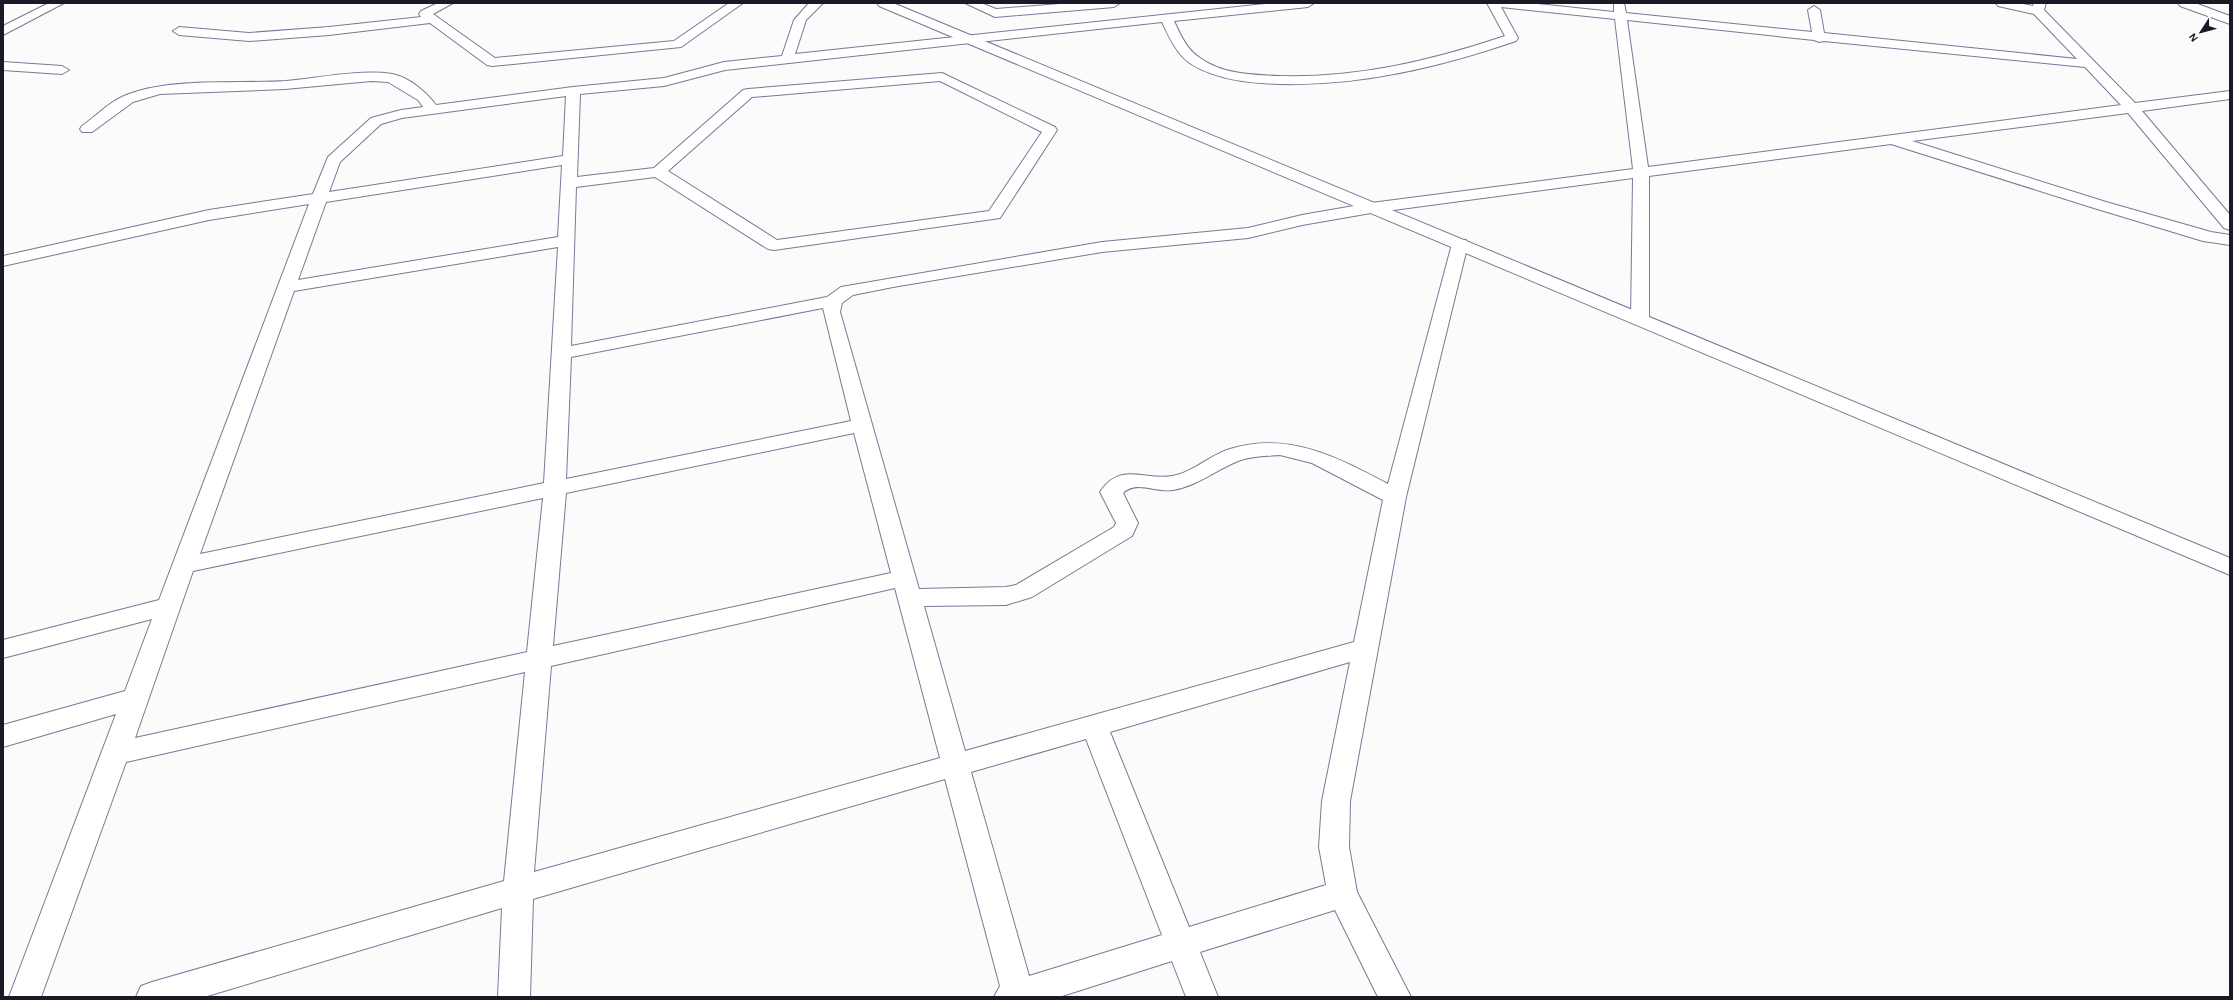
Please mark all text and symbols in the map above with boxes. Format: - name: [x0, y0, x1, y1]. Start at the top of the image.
- north arrow: [2181, 12, 2221, 52]
- text: N: [2187, 31, 2200, 44]

